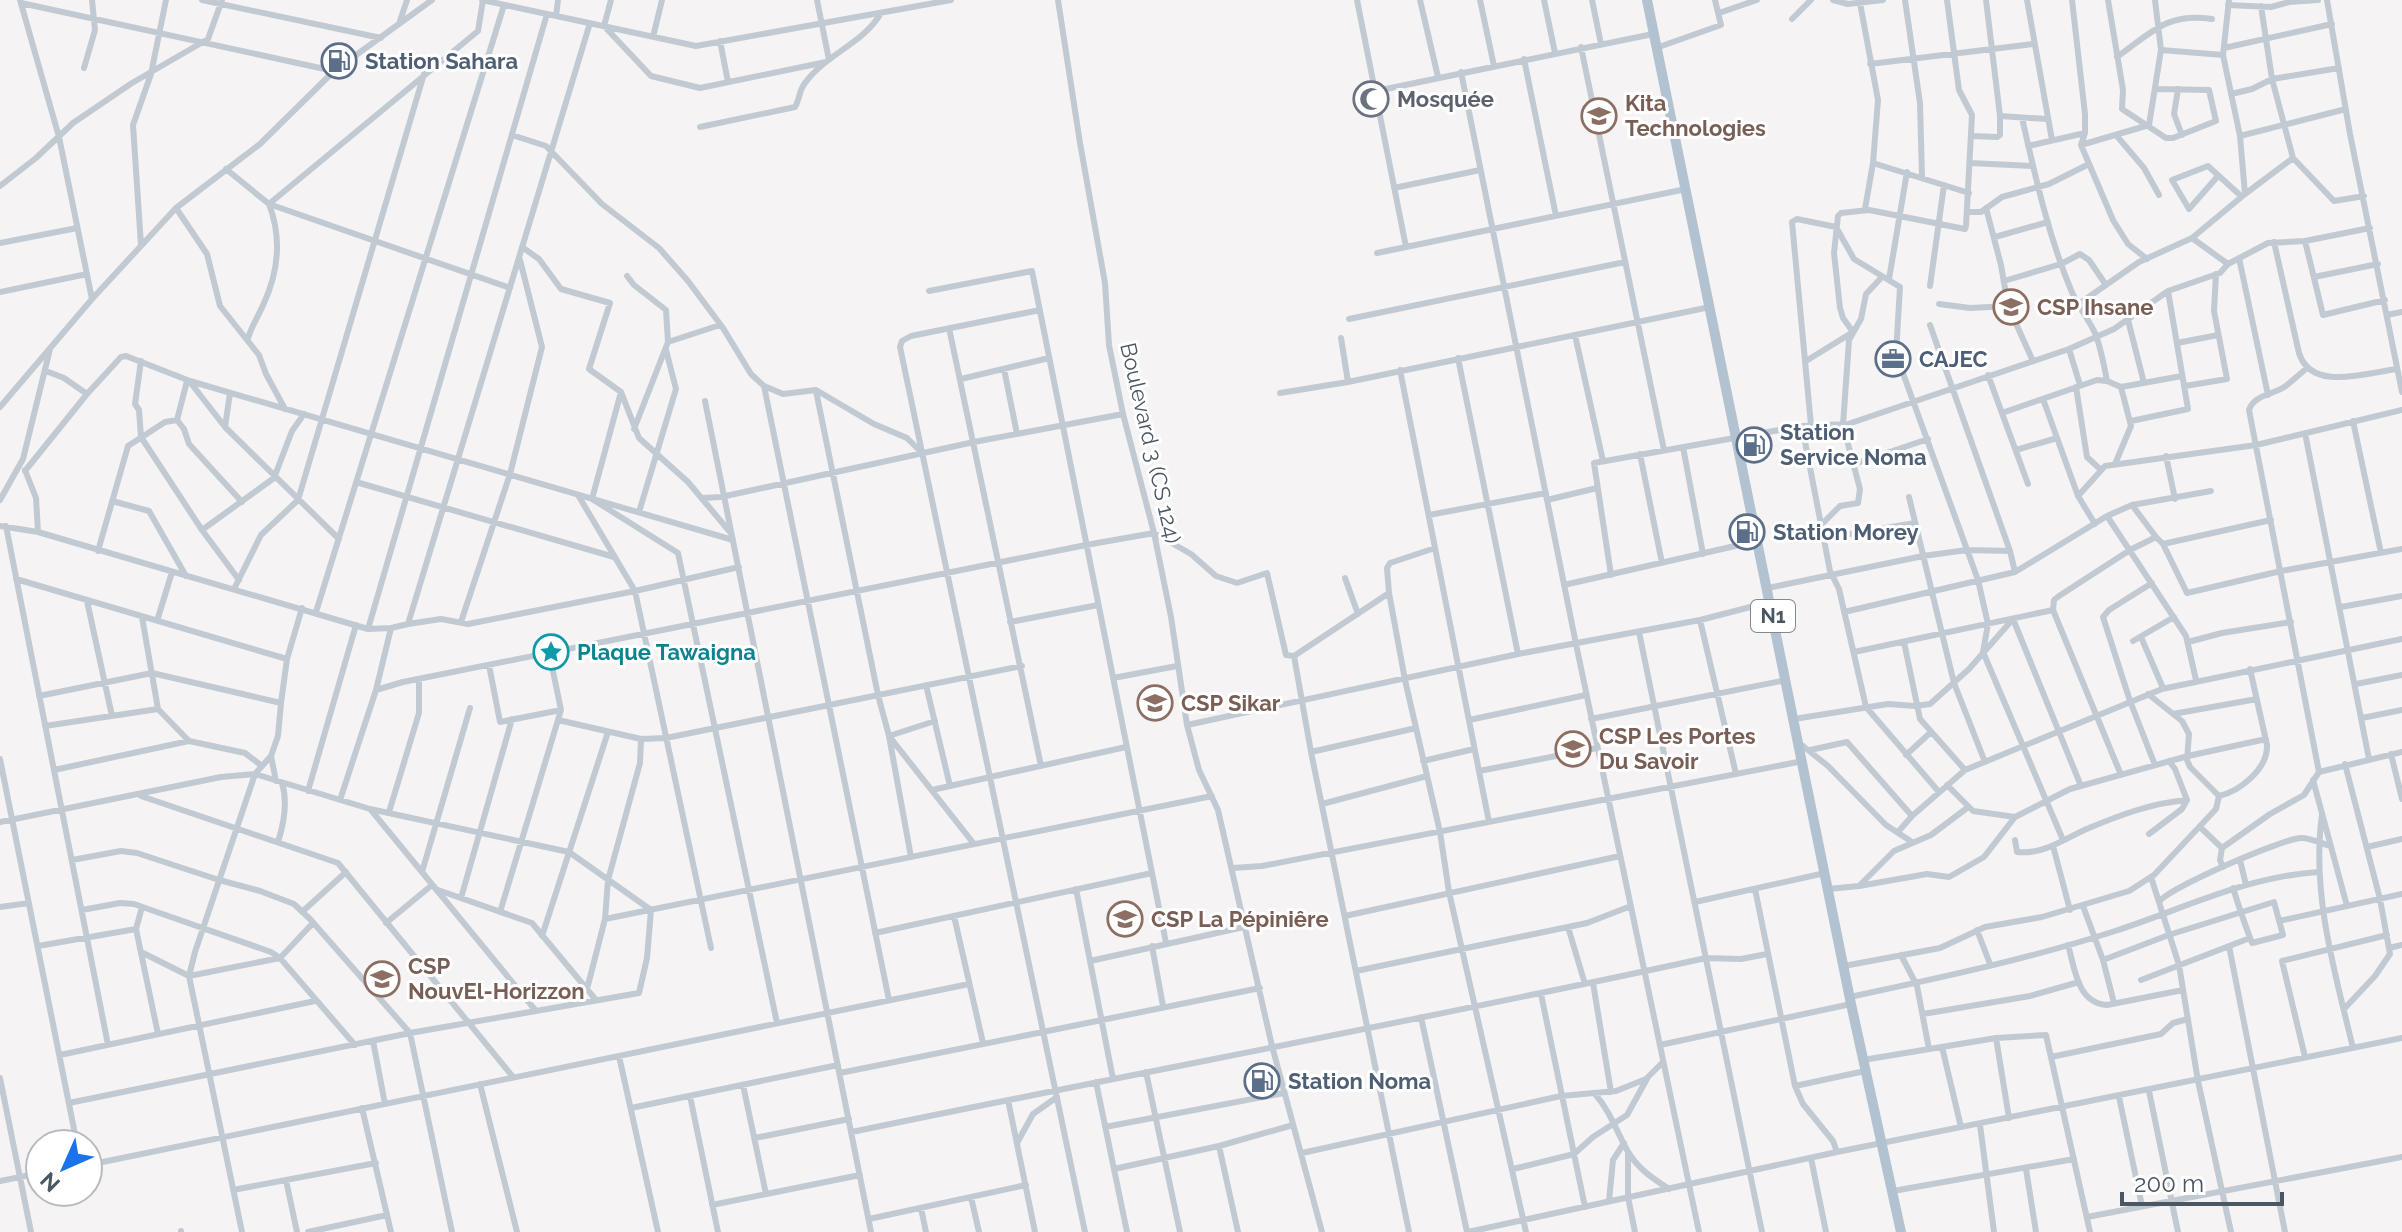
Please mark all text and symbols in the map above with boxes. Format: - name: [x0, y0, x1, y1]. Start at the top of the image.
- fuel station icon: Station Sahara: [320, 42, 358, 80]
- place label: Station Sahara: [365, 48, 518, 74]
- mosque icon: Mosquée: [1352, 80, 1390, 118]
- place label: Mosquée: [1397, 86, 1494, 112]
- place label: Kita Technologies: [1625, 90, 1766, 141]
- school or university icon: Kita Technologies: [1580, 97, 1618, 135]
- school or university icon: CSP Ihsane: [1992, 288, 2030, 326]
- place label: CSP Ihsane: [2037, 294, 2154, 320]
- street label: Boulevard 3 (CS 124): [1115, 340, 1187, 546]
- office icon: CAJEC: [1874, 340, 1912, 378]
- place label: CAJEC: [1919, 346, 1987, 372]
- place label: Station Service Noma: [1780, 419, 1927, 470]
- fuel station icon: Station Service Noma: [1735, 426, 1773, 464]
- fuel station icon: Station Morey: [1728, 513, 1766, 551]
- place label: Station Morey: [1773, 519, 1919, 545]
- road number: N1: [1751, 600, 1795, 632]
- place icon: Plaque Tawaigna: [532, 633, 570, 671]
- place label: Plaque Tawaigna: [577, 639, 756, 665]
- school or university icon: CSP Sikar: [1136, 684, 1174, 722]
- place label: CSP Sikar: [1181, 690, 1281, 716]
- place label: CSP Les Portes Du Savoir: [1599, 723, 1756, 774]
- school or university icon: CSP Les Portes Du Savoir: [1554, 730, 1592, 768]
- school or university icon: CSP La Pépiniêre: [1106, 900, 1144, 938]
- place label: CSP La Pépiniêre: [1151, 906, 1329, 932]
- place label: CSP NouvEl-Horizzon: [408, 953, 585, 1004]
- school or university icon: CSP NouvEl-Horizzon: [363, 960, 401, 998]
- fuel station icon: Station Noma: [1243, 1062, 1281, 1100]
- place label: Station Noma: [1288, 1068, 1431, 1094]
- north arrow: [24, 1128, 104, 1208]
- scale bar: [2122, 1156, 2282, 1206]
- text: N: [35, 1167, 65, 1197]
- text: 200 m: [2134, 1169, 2204, 1198]

